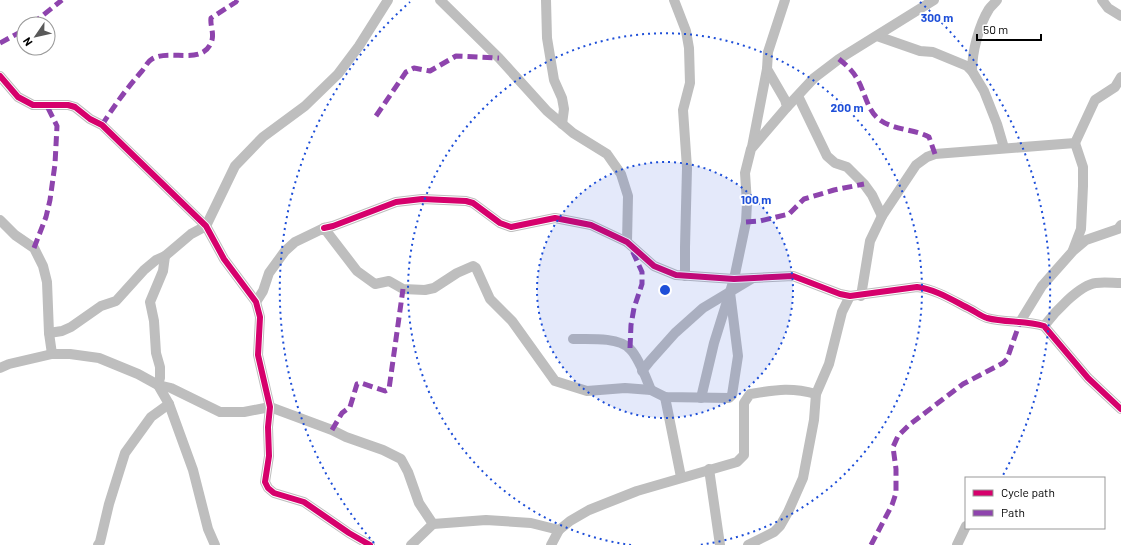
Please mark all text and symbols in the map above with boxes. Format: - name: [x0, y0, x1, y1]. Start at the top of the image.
- text: 300 m: [921, 10, 953, 24]
- north arrow: [16, 16, 56, 56]
- scale bar: [977, 16, 1041, 42]
- text: 50 m: [983, 22, 1008, 36]
- text: N: [20, 35, 35, 49]
- text: 200 m: [831, 100, 863, 114]
- text: 100 m: [741, 192, 771, 206]
- centre of rings: [658, 283, 672, 297]
- legend: [965, 477, 1105, 529]
- text: Cycle path: [1001, 485, 1055, 499]
- text: Path: [1001, 505, 1025, 519]

